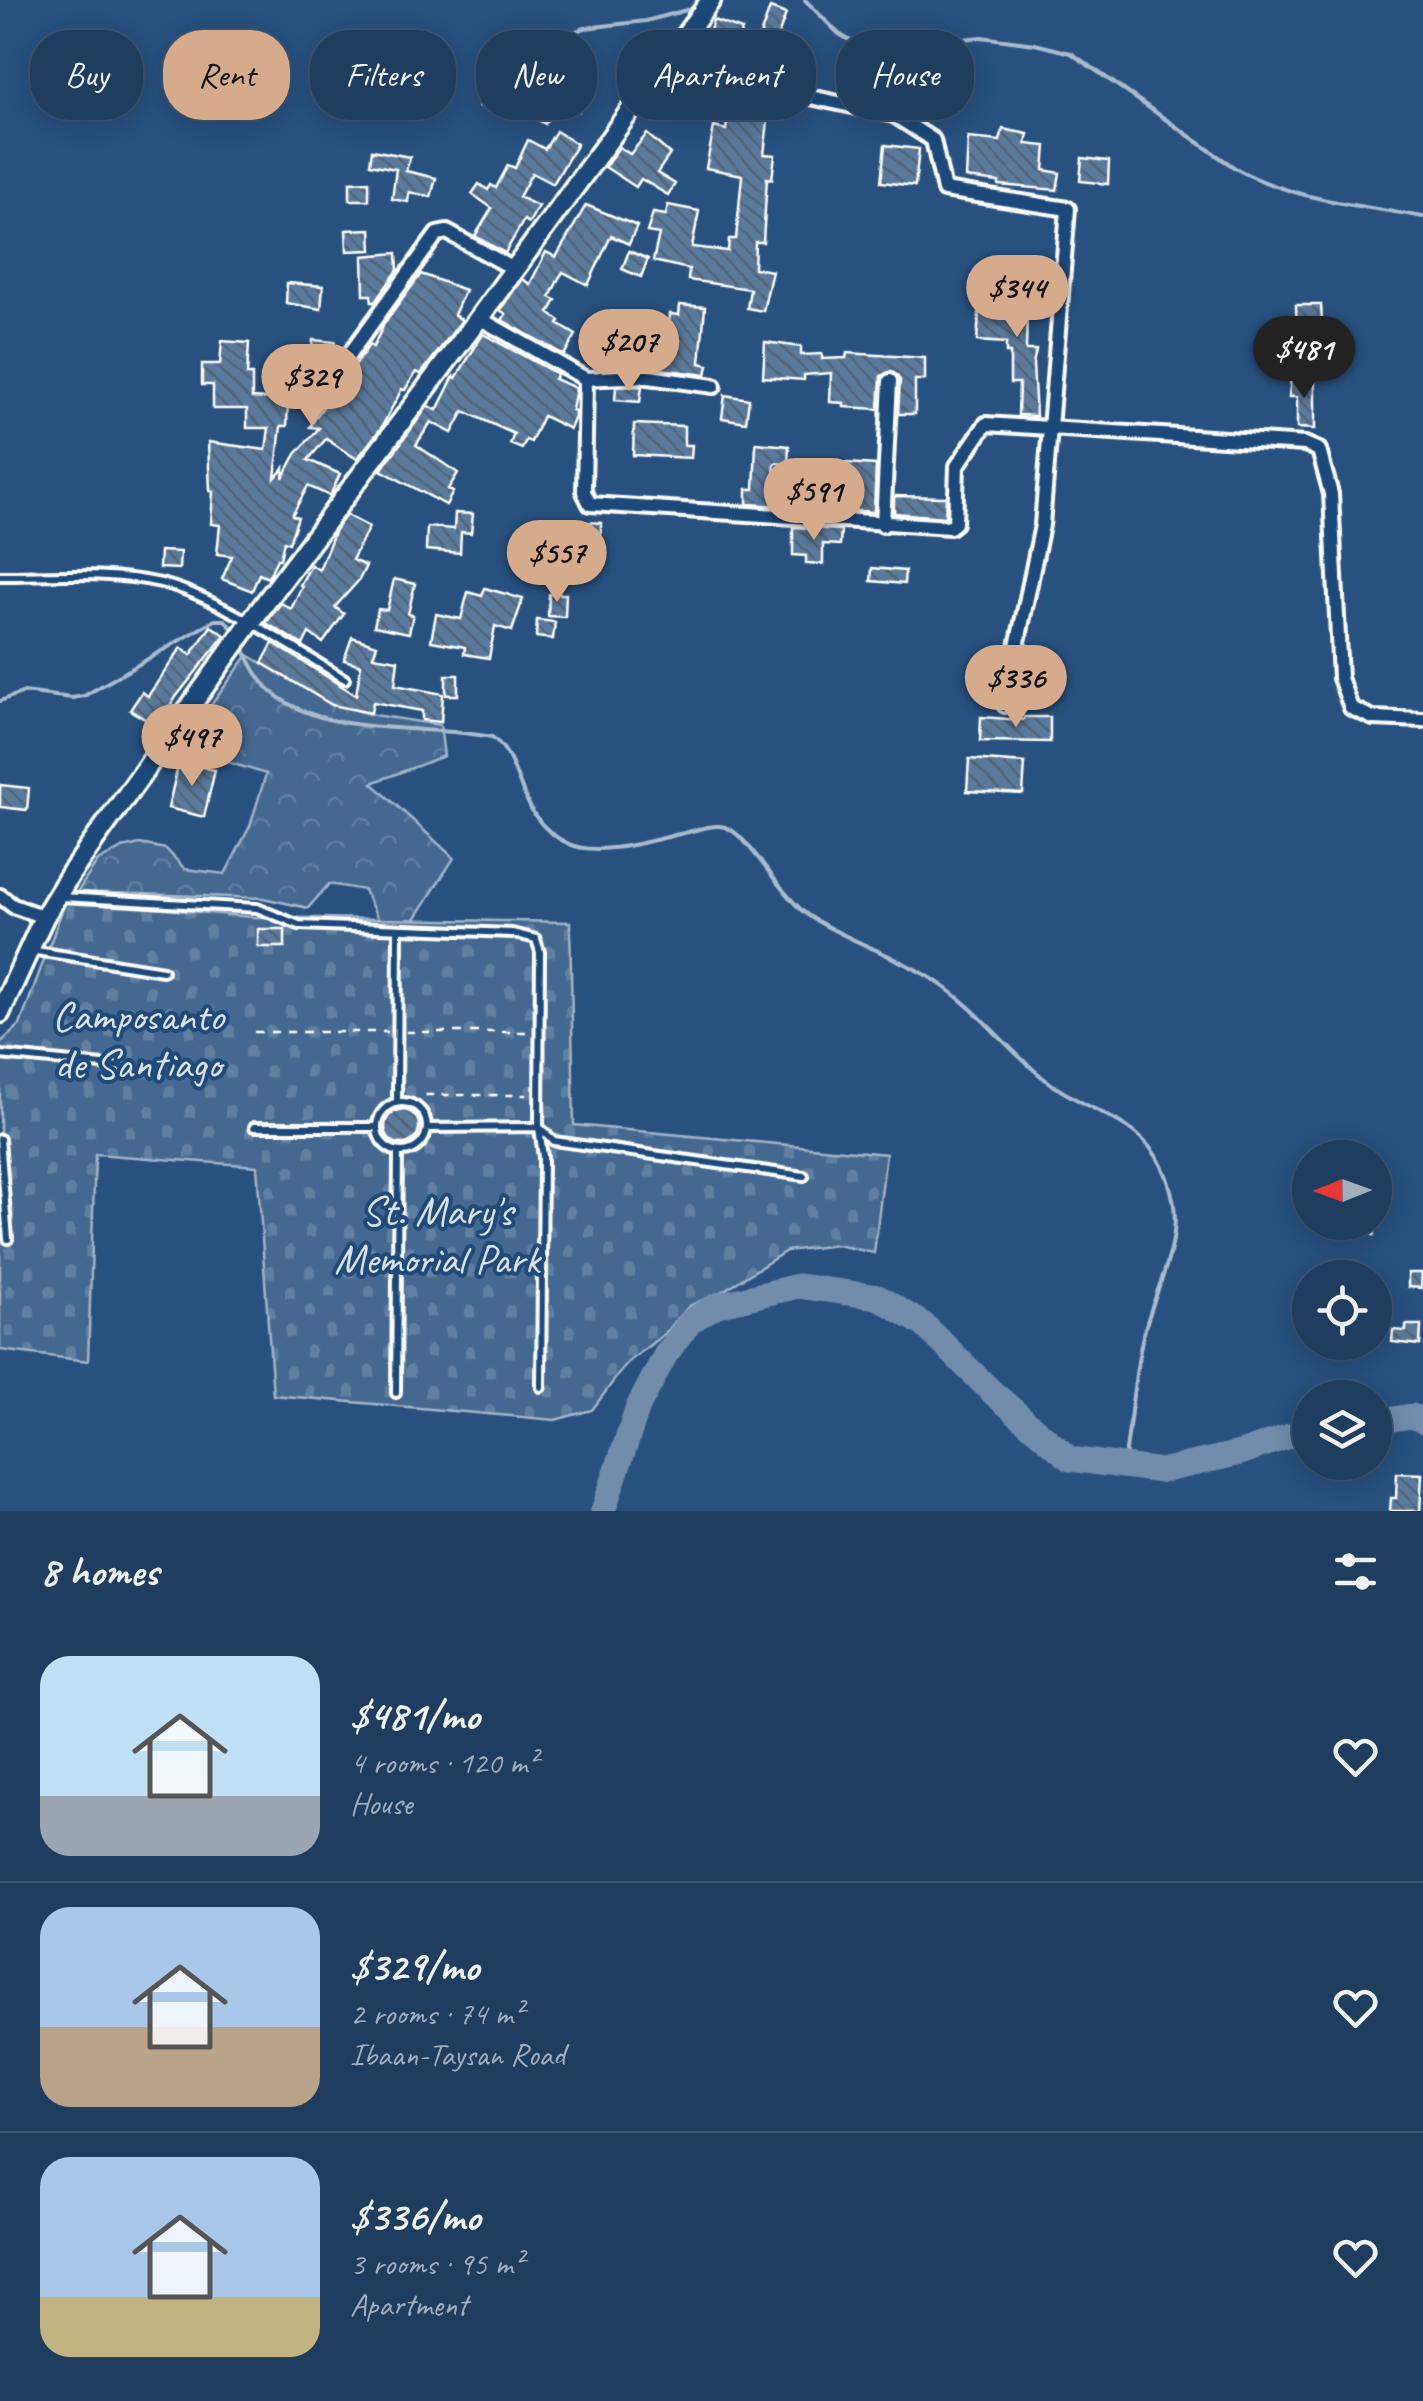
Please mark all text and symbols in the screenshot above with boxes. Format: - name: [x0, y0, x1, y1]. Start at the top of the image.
- chip: Buy: [30, 30, 143, 120]
- chip: Rent: [163, 30, 290, 120]
- chip: Filters: [310, 30, 456, 120]
- chip: New: [476, 30, 597, 120]
- chip: Apartment: [617, 30, 816, 120]
- chip: House: [836, 30, 974, 120]
- pin: $344: [958, 255, 1076, 340]
- text: $344: [988, 267, 1046, 308]
- pin: $207: [570, 309, 688, 394]
- pin: $481: [1245, 316, 1363, 401]
- text: $207: [600, 321, 658, 362]
- text: $481: [1275, 328, 1333, 369]
- pin: $329: [253, 344, 371, 429]
- text: $329: [283, 356, 341, 397]
- pin: $591: [755, 458, 873, 543]
- text: $591: [786, 470, 842, 511]
- pin: $557: [498, 520, 616, 605]
- text: $557: [529, 532, 585, 573]
- pin: $336: [957, 645, 1075, 730]
- text: $336: [987, 657, 1045, 698]
- pin: $497: [133, 704, 251, 789]
- text: $497: [163, 716, 221, 757]
- park label: Camposanto de Santiago: [52, 990, 226, 1091]
- north arrow: [1292, 1140, 1392, 1240]
- map controls: [1292, 1140, 1392, 1480]
- park label: St. Mary's Memorial Park: [334, 1185, 542, 1286]
- button: locate: [1292, 1260, 1392, 1360]
- button: layers: [1292, 1380, 1392, 1480]
- icon: filters: [1328, 1544, 1383, 1599]
- text: 8 homes: [40, 1545, 159, 1598]
- text: $481/mo: [350, 1689, 479, 1742]
- icon: home: [120, 1696, 240, 1816]
- icon: heart: [1328, 1729, 1383, 1784]
- text: 4 rooms · 120 m²: [350, 1742, 537, 1783]
- text: House: [350, 1783, 412, 1824]
- text: $329/mo: [350, 1940, 479, 1993]
- icon: home: [120, 1947, 240, 2067]
- icon: heart: [1328, 1980, 1383, 2035]
- text: 2 rooms · 74 m²: [350, 1993, 523, 2034]
- text: Ibaan-Taysan Road: [350, 2034, 565, 2075]
- text: $336/mo: [350, 2190, 480, 2243]
- icon: home: [120, 2197, 240, 2317]
- icon: heart: [1328, 2230, 1383, 2285]
- text: 3 rooms · 95 m²: [350, 2243, 523, 2284]
- text: Apartment: [350, 2284, 468, 2325]

